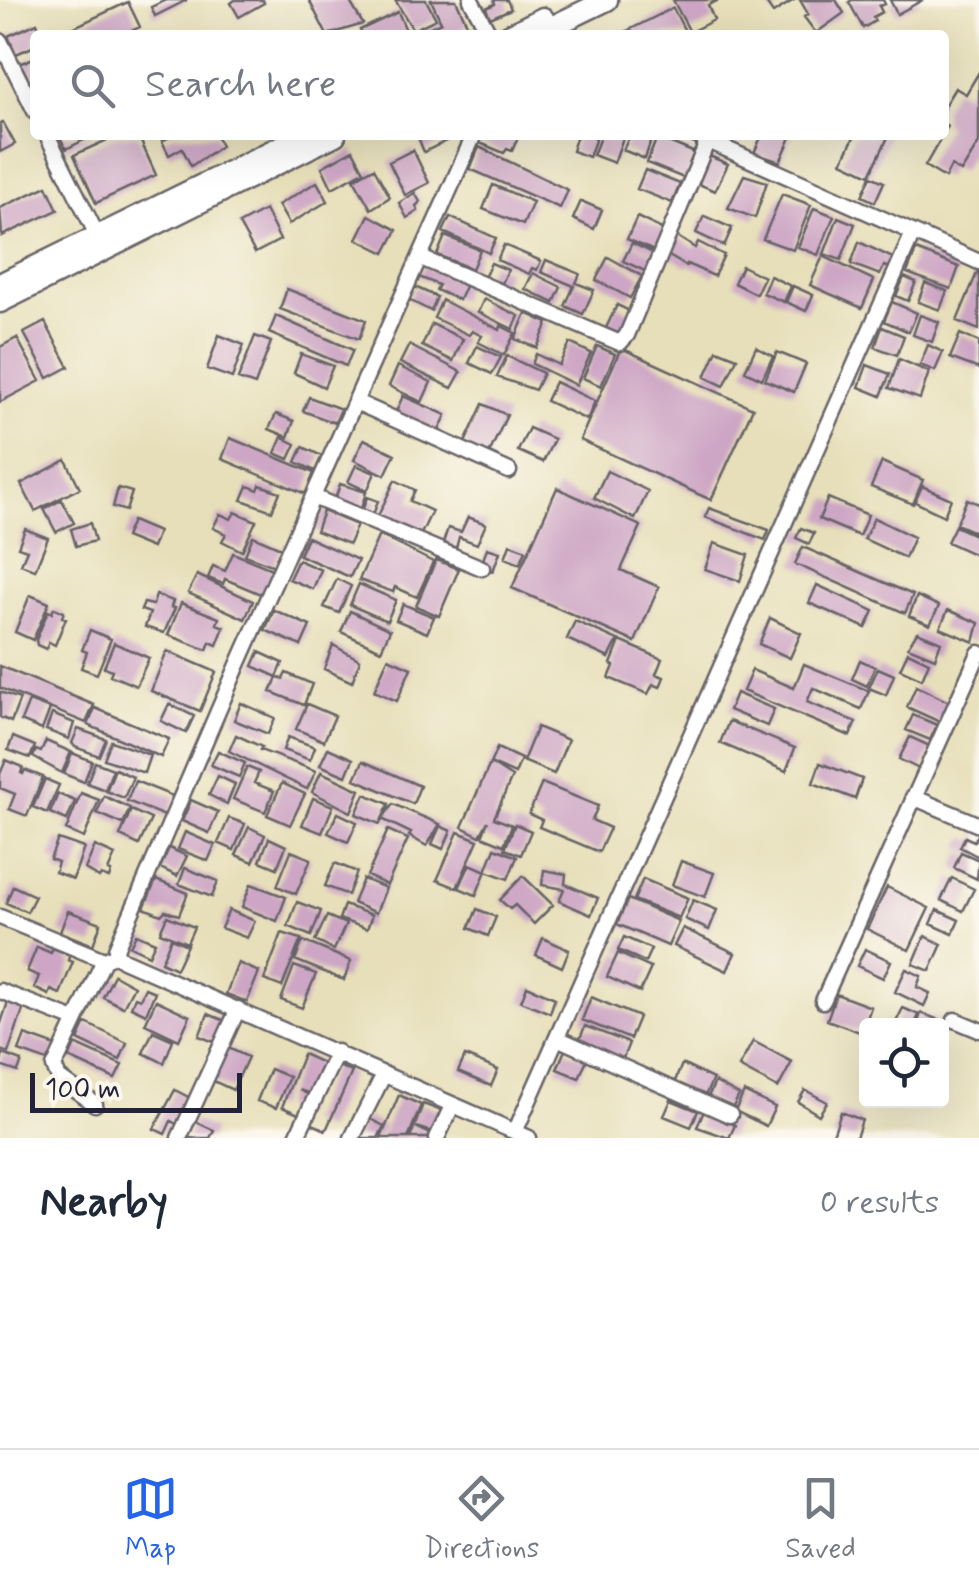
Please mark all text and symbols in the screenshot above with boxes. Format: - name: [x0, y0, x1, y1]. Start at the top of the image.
- search box: [30, 30, 949, 140]
- icon: search: [65, 58, 120, 113]
- text: Search here: [145, 61, 336, 110]
- map controls: [859, 1018, 949, 1108]
- button: locate: [859, 1018, 949, 1108]
- scale bar: [30, 1068, 242, 1112]
- text: 100 m: [45, 1072, 120, 1109]
- text: Nearby: [40, 1176, 168, 1231]
- text: 0 results: [820, 1182, 939, 1224]
- tab: Map: [123, 1471, 178, 1568]
- tab: Directions: [424, 1471, 539, 1568]
- tab: Saved: [785, 1471, 856, 1568]

